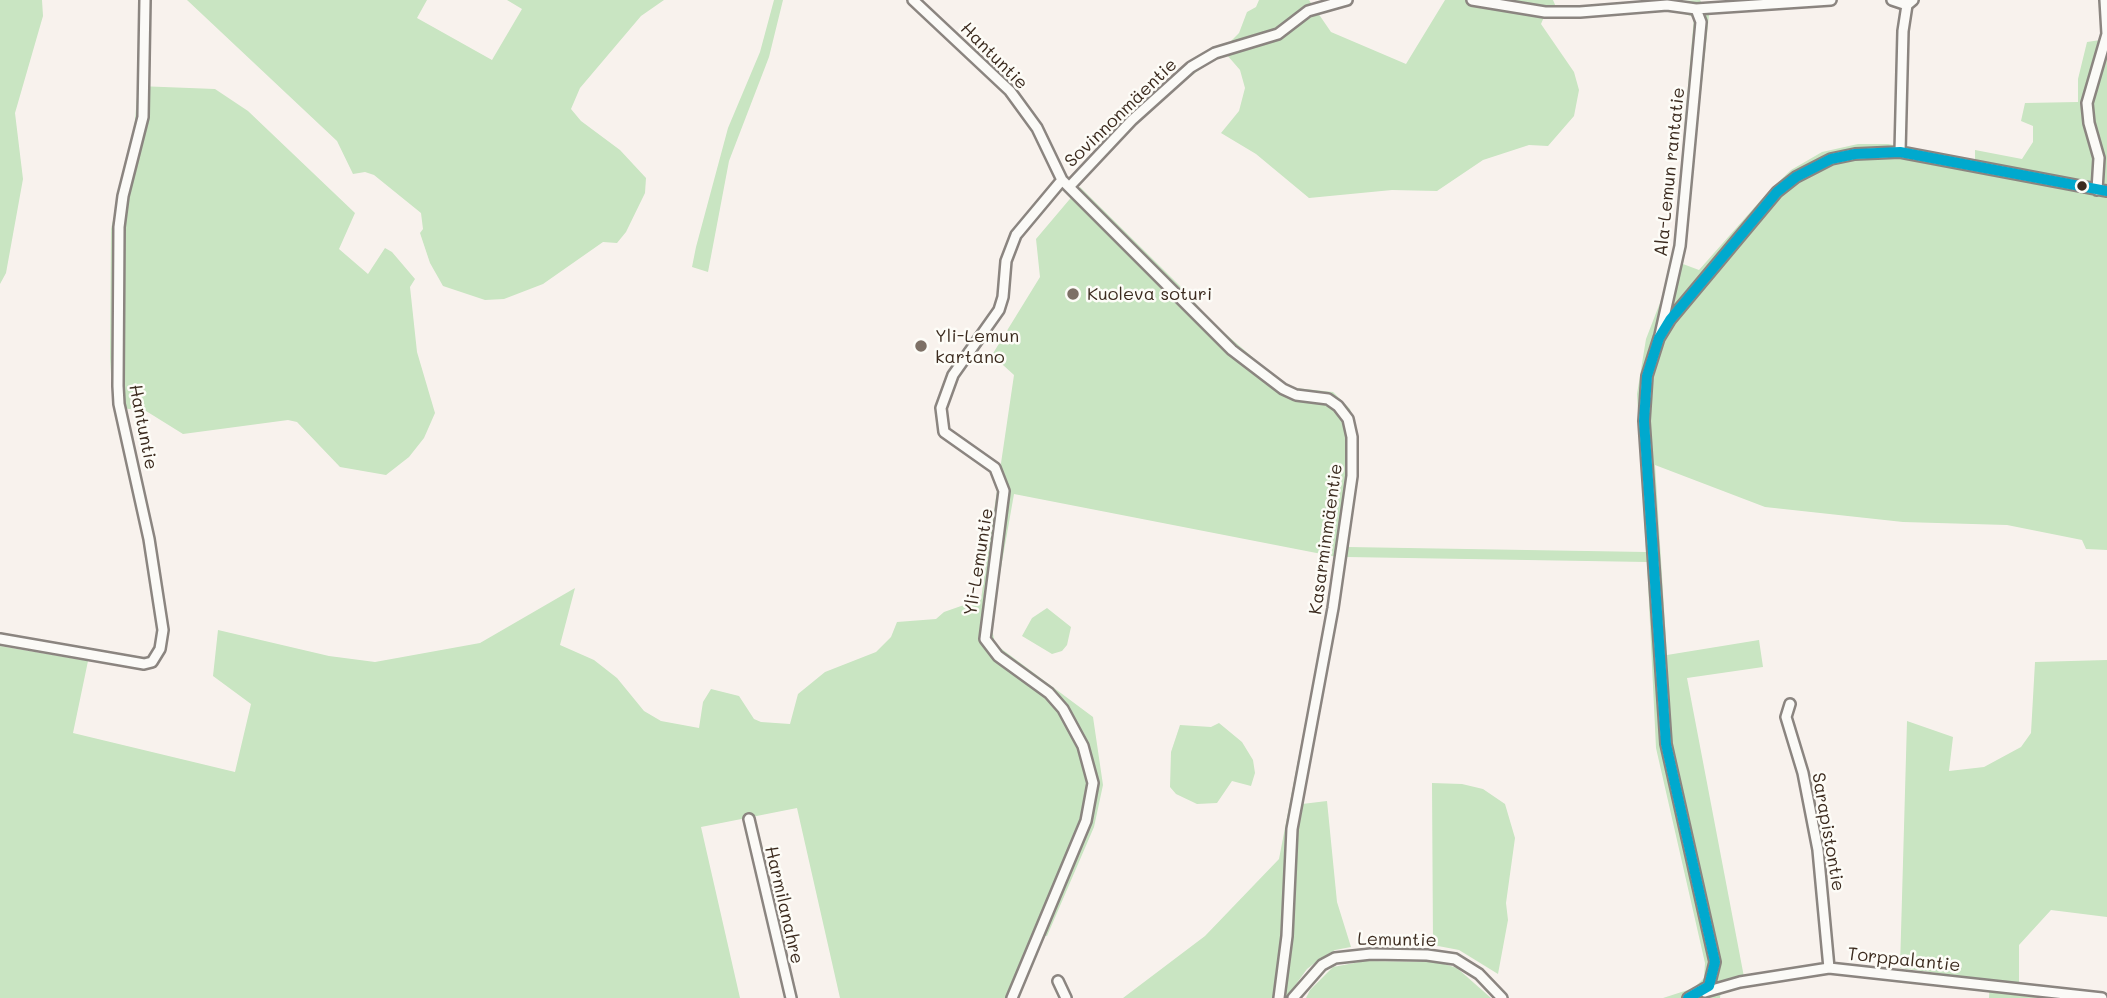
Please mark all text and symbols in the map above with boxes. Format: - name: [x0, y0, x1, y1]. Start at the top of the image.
- street label: Hantuntie: [956, 18, 1032, 94]
- street label: Sovinnonmäentie: [1060, 54, 1182, 172]
- street label: Ala-Lemun rantatie: [1650, 86, 1690, 258]
- unlabelled marker: [2075, 179, 2089, 193]
- place label: Kuoleva soturi: [1087, 283, 1212, 305]
- marker: Kuoleva soturi: [1065, 286, 1081, 302]
- place label: Yli-Lemun kartano: [935, 325, 1019, 368]
- marker: Yli-Lemun kartano: [913, 338, 929, 354]
- street label: Hantuntie: [124, 383, 162, 471]
- street label: Kasarminmäentie: [1305, 462, 1347, 616]
- street label: Yli-Lemuntie: [960, 507, 998, 617]
- street label: Sarapistontie: [1807, 771, 1849, 893]
- street label: Harmilanahre: [760, 844, 808, 966]
- street label: Lemuntie: [1357, 929, 1437, 951]
- street label: Torppalantie: [1846, 943, 1962, 977]

